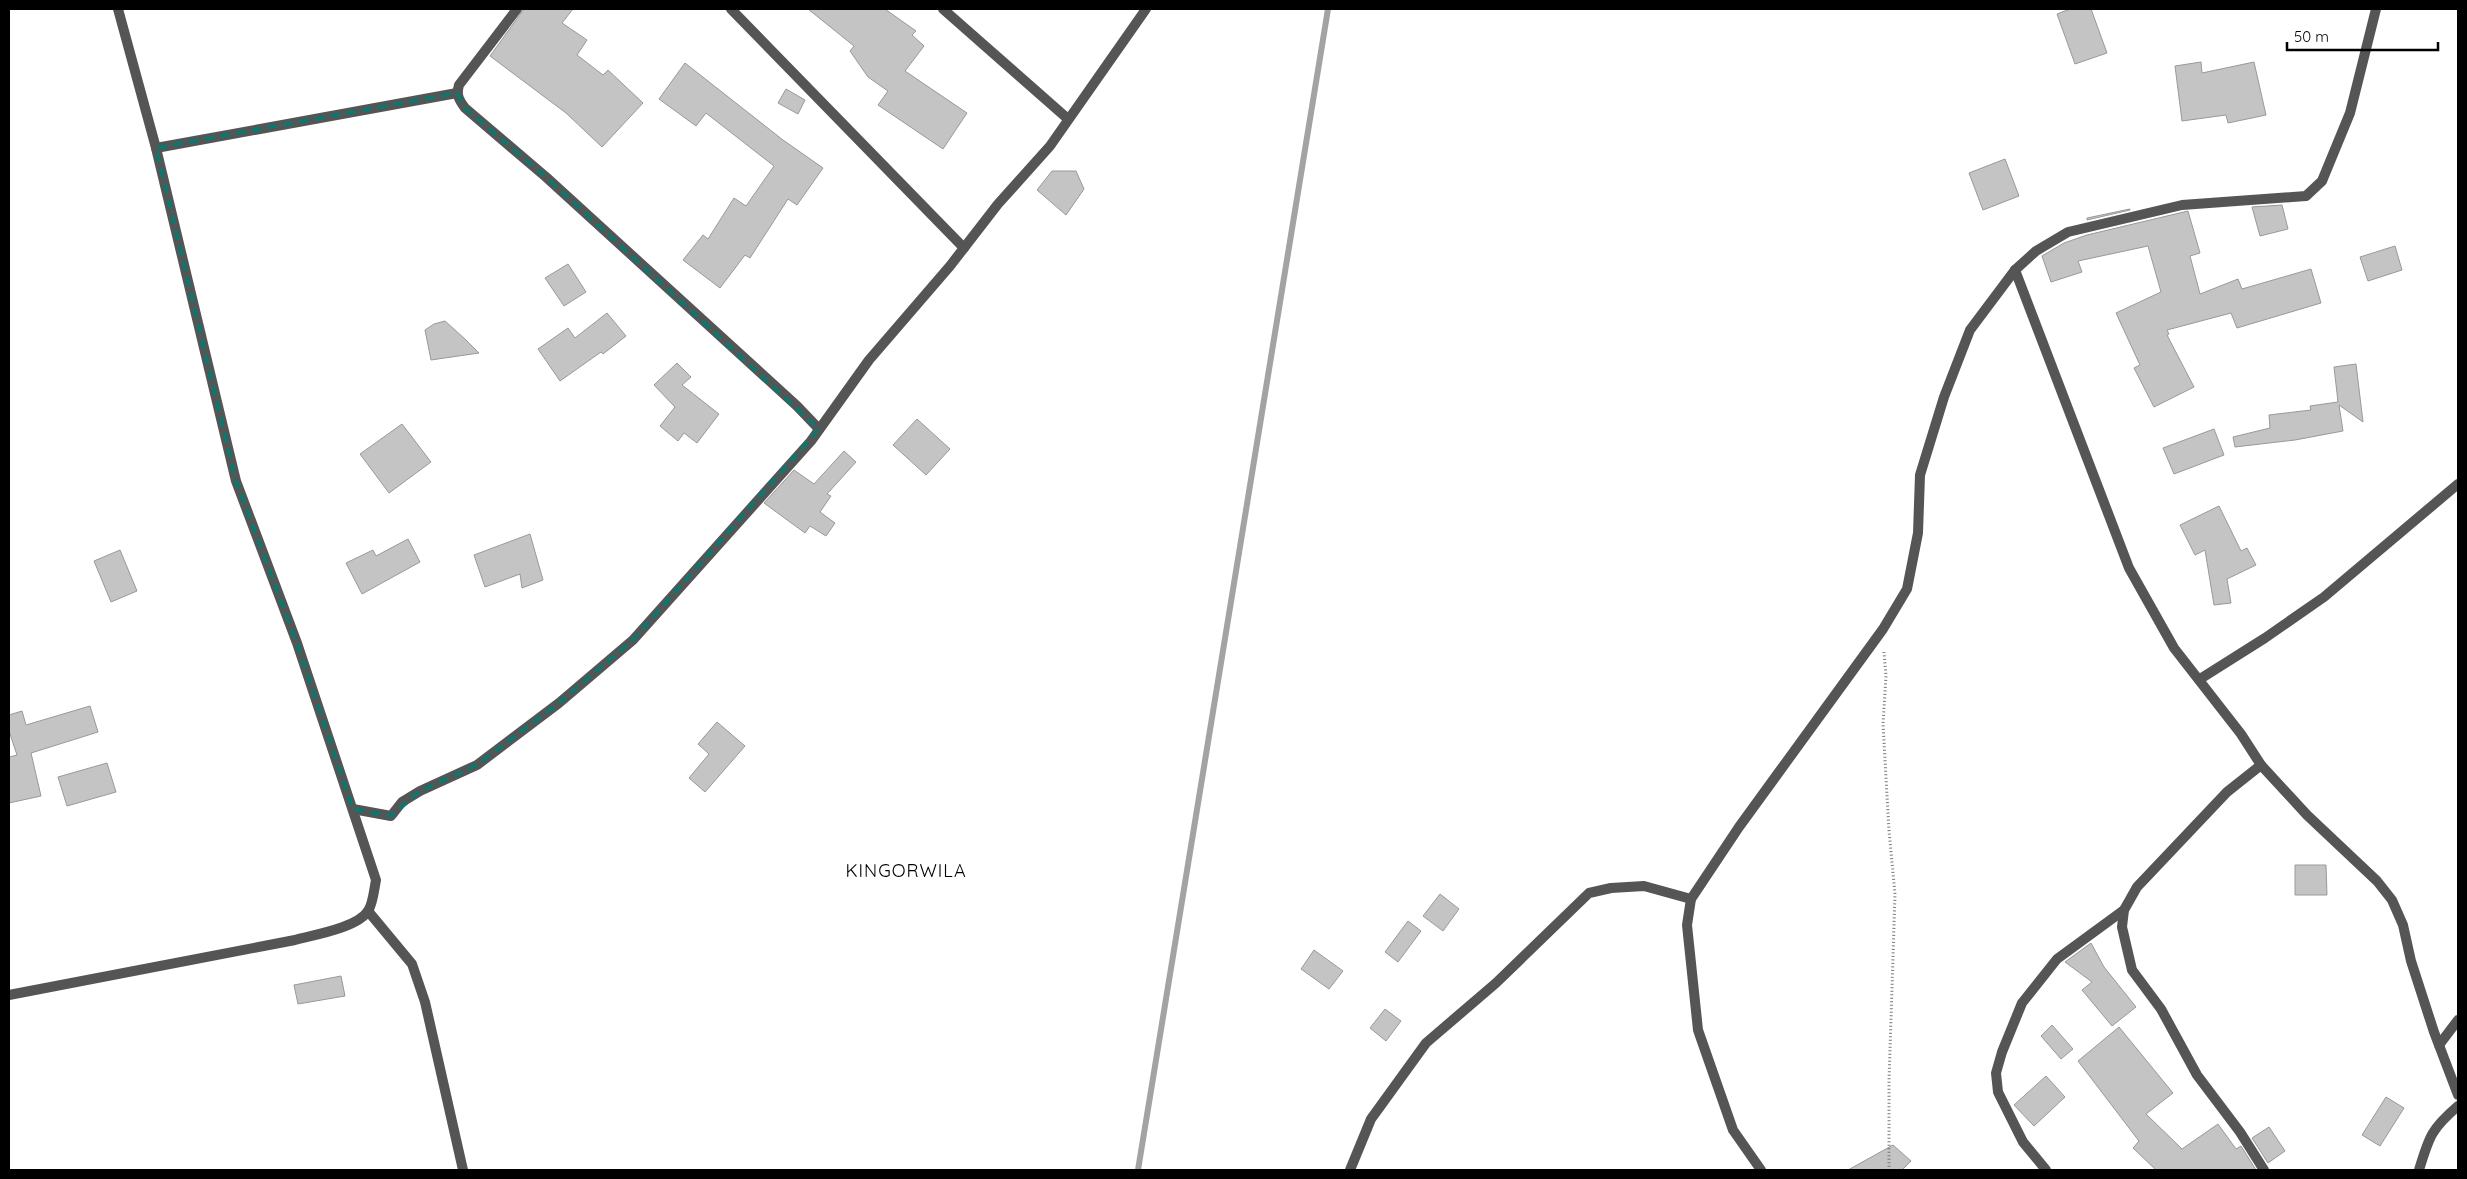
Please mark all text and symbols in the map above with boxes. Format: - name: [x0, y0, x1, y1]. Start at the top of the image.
- scale bar: [2287, 20, 2438, 52]
- text: 50 m: [2294, 27, 2329, 46]
- district label: KINGORWILA: [845, 859, 967, 882]

